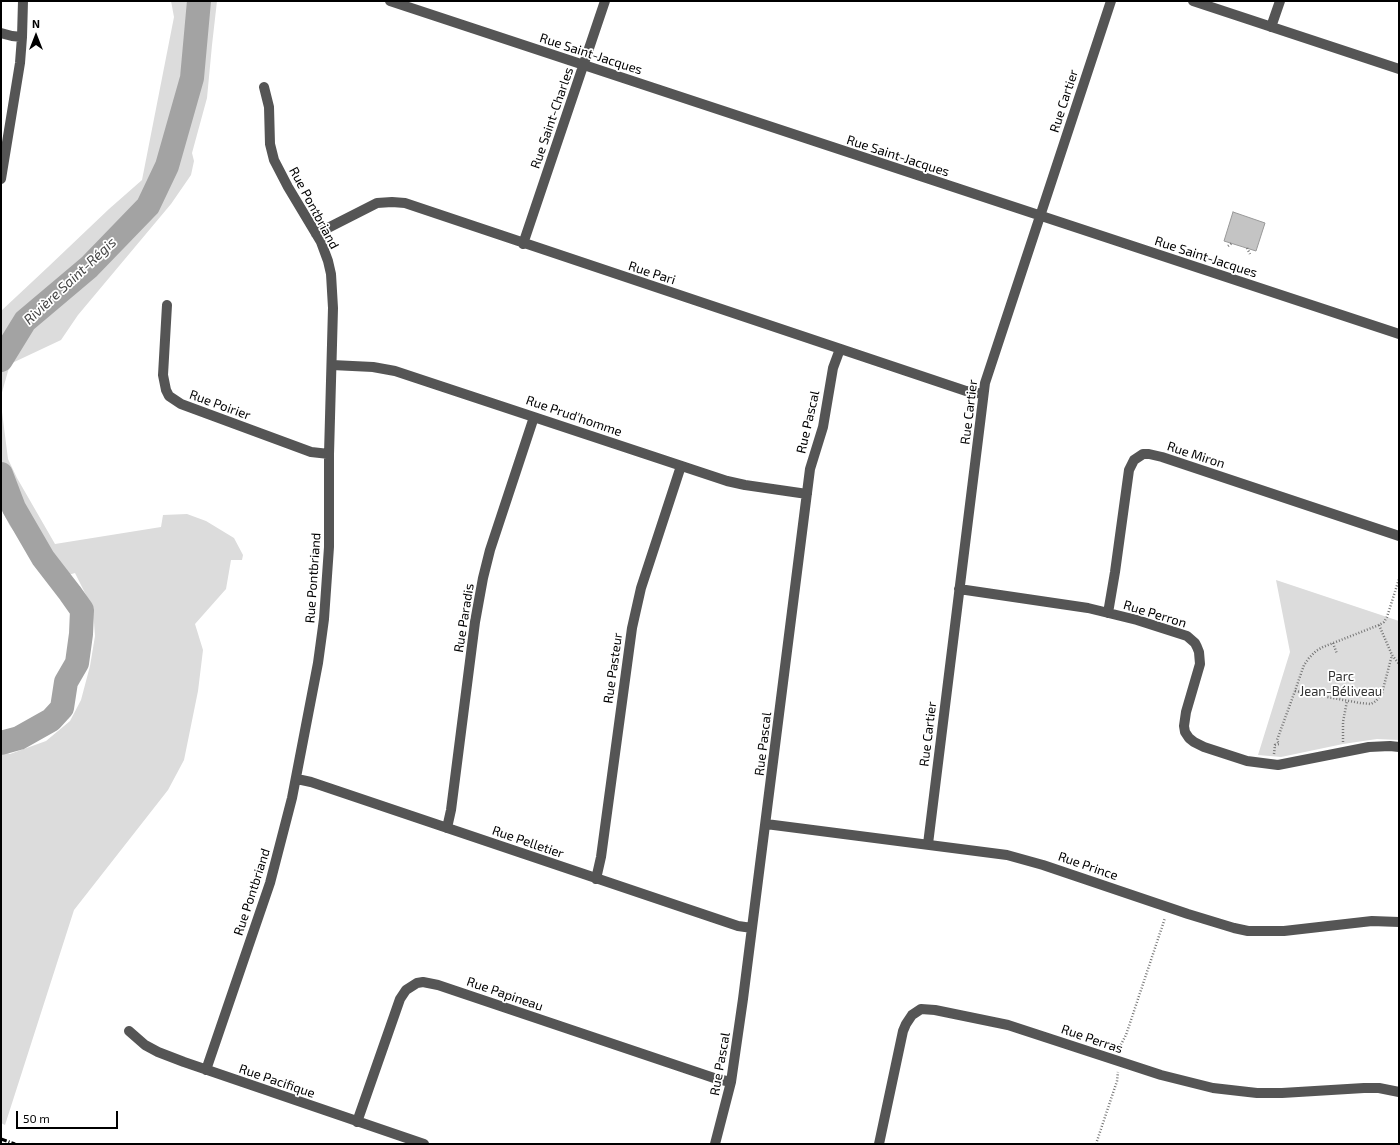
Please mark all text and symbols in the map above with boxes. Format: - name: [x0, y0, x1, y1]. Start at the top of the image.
- north arrow: [16, 16, 56, 56]
- text: N: [32, 17, 40, 30]
- street label: Rue Saint-Jacques: [538, 30, 644, 78]
- street label: Rue Saint-Charles: [527, 65, 577, 171]
- street label: Rue Cartier: [1046, 67, 1082, 135]
- street label: Rue Saint-Jacques: [845, 132, 951, 180]
- street label: Rue Pontbriand: [286, 164, 342, 252]
- street label: Rue Saint-Jacques: [1153, 233, 1259, 281]
- water label: Rivière Saint-Régis: [20, 234, 120, 328]
- street label: Rue Pari: [627, 258, 677, 288]
- street label: Rue Cartier: [957, 379, 981, 445]
- street label: Rue Poirier: [187, 387, 253, 423]
- street label: Rue Pascal: [793, 389, 823, 455]
- street label: Rue Prud'homme: [524, 392, 624, 440]
- street label: Rue Miron: [1165, 438, 1227, 472]
- street label: Rue Pontbriand: [302, 532, 324, 624]
- street label: Rue Paradis: [451, 582, 477, 654]
- street label: Rue Perron: [1122, 597, 1188, 631]
- street label: Rue Pasteur: [600, 632, 626, 704]
- park label: Parc Jean-Béliveau: [1300, 669, 1382, 700]
- street label: Rue Cartier: [916, 701, 940, 767]
- street label: Rue Pascal: [751, 711, 775, 777]
- street label: Rue Pelletier: [490, 822, 566, 862]
- street label: Rue Pontbriand: [231, 846, 273, 938]
- street label: Rue Prince: [1056, 848, 1120, 884]
- street label: Rue Papineau: [465, 974, 545, 1014]
- street label: Rue Perras: [1059, 1021, 1125, 1057]
- street label: Rue Pascal: [707, 1031, 733, 1097]
- street label: Rue Pacifique: [237, 1061, 317, 1101]
- scale bar: [18, 1103, 120, 1129]
- text: 50 m: [23, 1111, 50, 1125]

